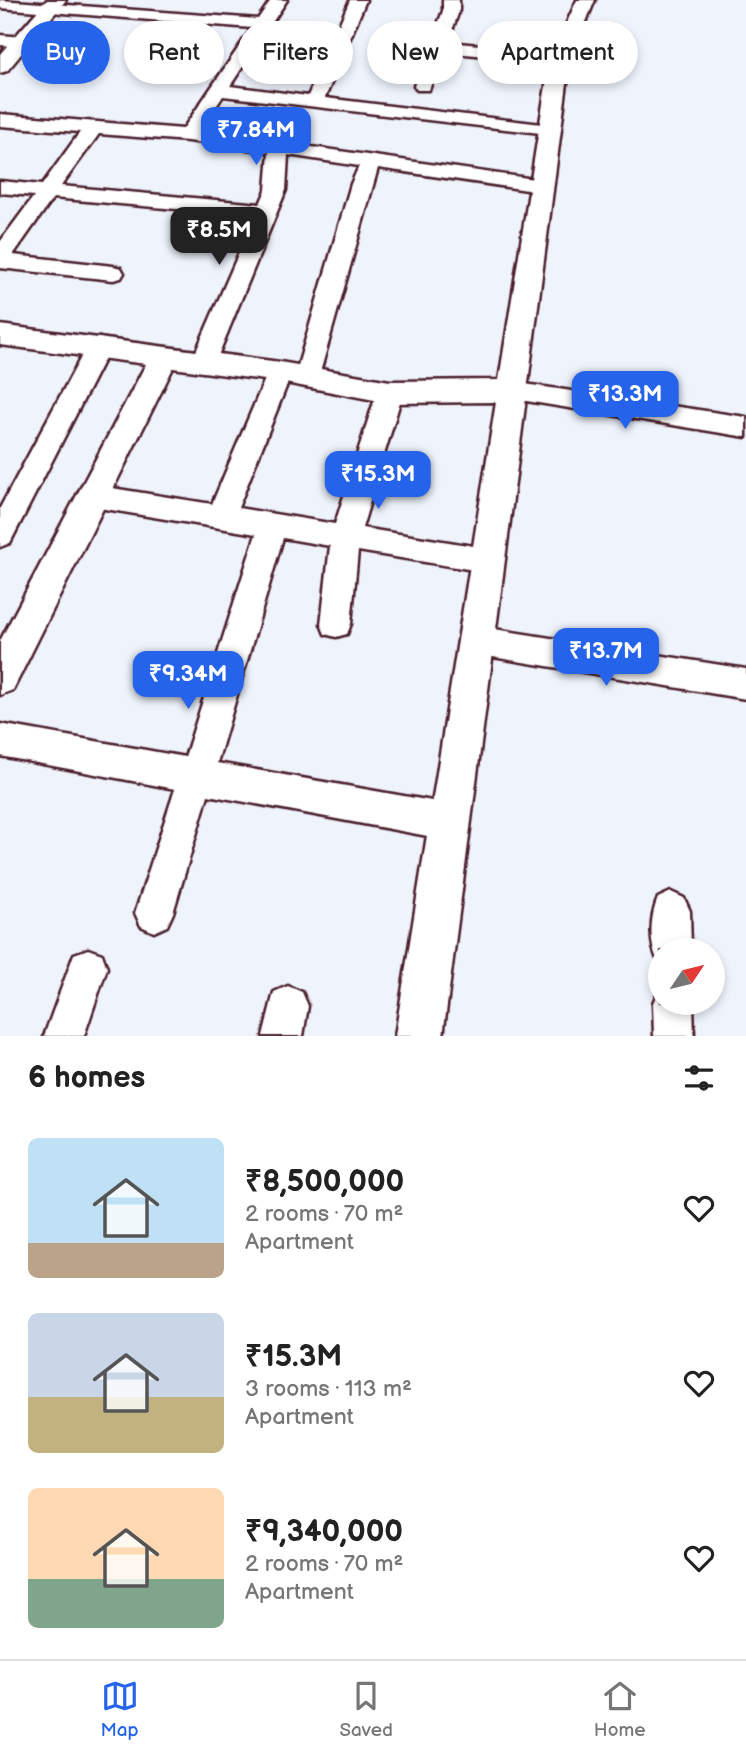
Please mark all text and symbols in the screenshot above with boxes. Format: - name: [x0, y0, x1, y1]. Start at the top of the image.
- chip: Buy: [21, 21, 110, 84]
- chip: Rent: [124, 21, 224, 84]
- chip: Filters: [238, 21, 353, 84]
- chip: New: [367, 21, 463, 84]
- chip: Apartment: [477, 21, 638, 84]
- pin: ₹7.84M: [199, 108, 313, 167]
- text: ₹7.84M: [217, 116, 295, 144]
- pin: ₹8.5M: [170, 208, 268, 267]
- text: ₹8.5M: [186, 216, 252, 244]
- pin: ₹13.3M: [568, 372, 682, 431]
- text: ₹13.3M: [588, 380, 662, 408]
- pin: ₹15.3M: [321, 452, 435, 511]
- text: ₹15.3M: [341, 460, 415, 488]
- pin: ₹13.7M: [549, 628, 663, 688]
- text: ₹13.7M: [569, 637, 643, 665]
- pin: ₹9.34M: [131, 652, 245, 711]
- text: ₹9.34M: [149, 660, 227, 688]
- north arrow: [648, 938, 724, 1015]
- map controls: [648, 938, 725, 1015]
- icon: filters: [680, 1059, 718, 1097]
- text: 6 homes: [28, 1060, 145, 1096]
- text: ₹8,500,000: [245, 1164, 404, 1200]
- icon: home: [84, 1166, 168, 1250]
- icon: heart: [680, 1189, 718, 1227]
- text: 2 rooms · 70 m²: [245, 1200, 404, 1228]
- text: Apartment: [245, 1228, 354, 1256]
- text: ₹15.3M: [245, 1339, 342, 1375]
- icon: home: [84, 1341, 168, 1425]
- icon: heart: [680, 1364, 718, 1402]
- text: 3 rooms · 113 m²: [245, 1375, 412, 1403]
- text: Apartment: [245, 1403, 354, 1431]
- text: ₹9,340,000: [245, 1514, 403, 1550]
- icon: home: [84, 1516, 168, 1600]
- icon: heart: [680, 1539, 718, 1577]
- text: 2 rooms · 70 m²: [245, 1550, 404, 1578]
- text: Apartment: [245, 1578, 354, 1606]
- tab: Map: [100, 1677, 139, 1742]
- tab: Saved: [340, 1677, 393, 1742]
- tab: Home: [594, 1677, 646, 1742]

